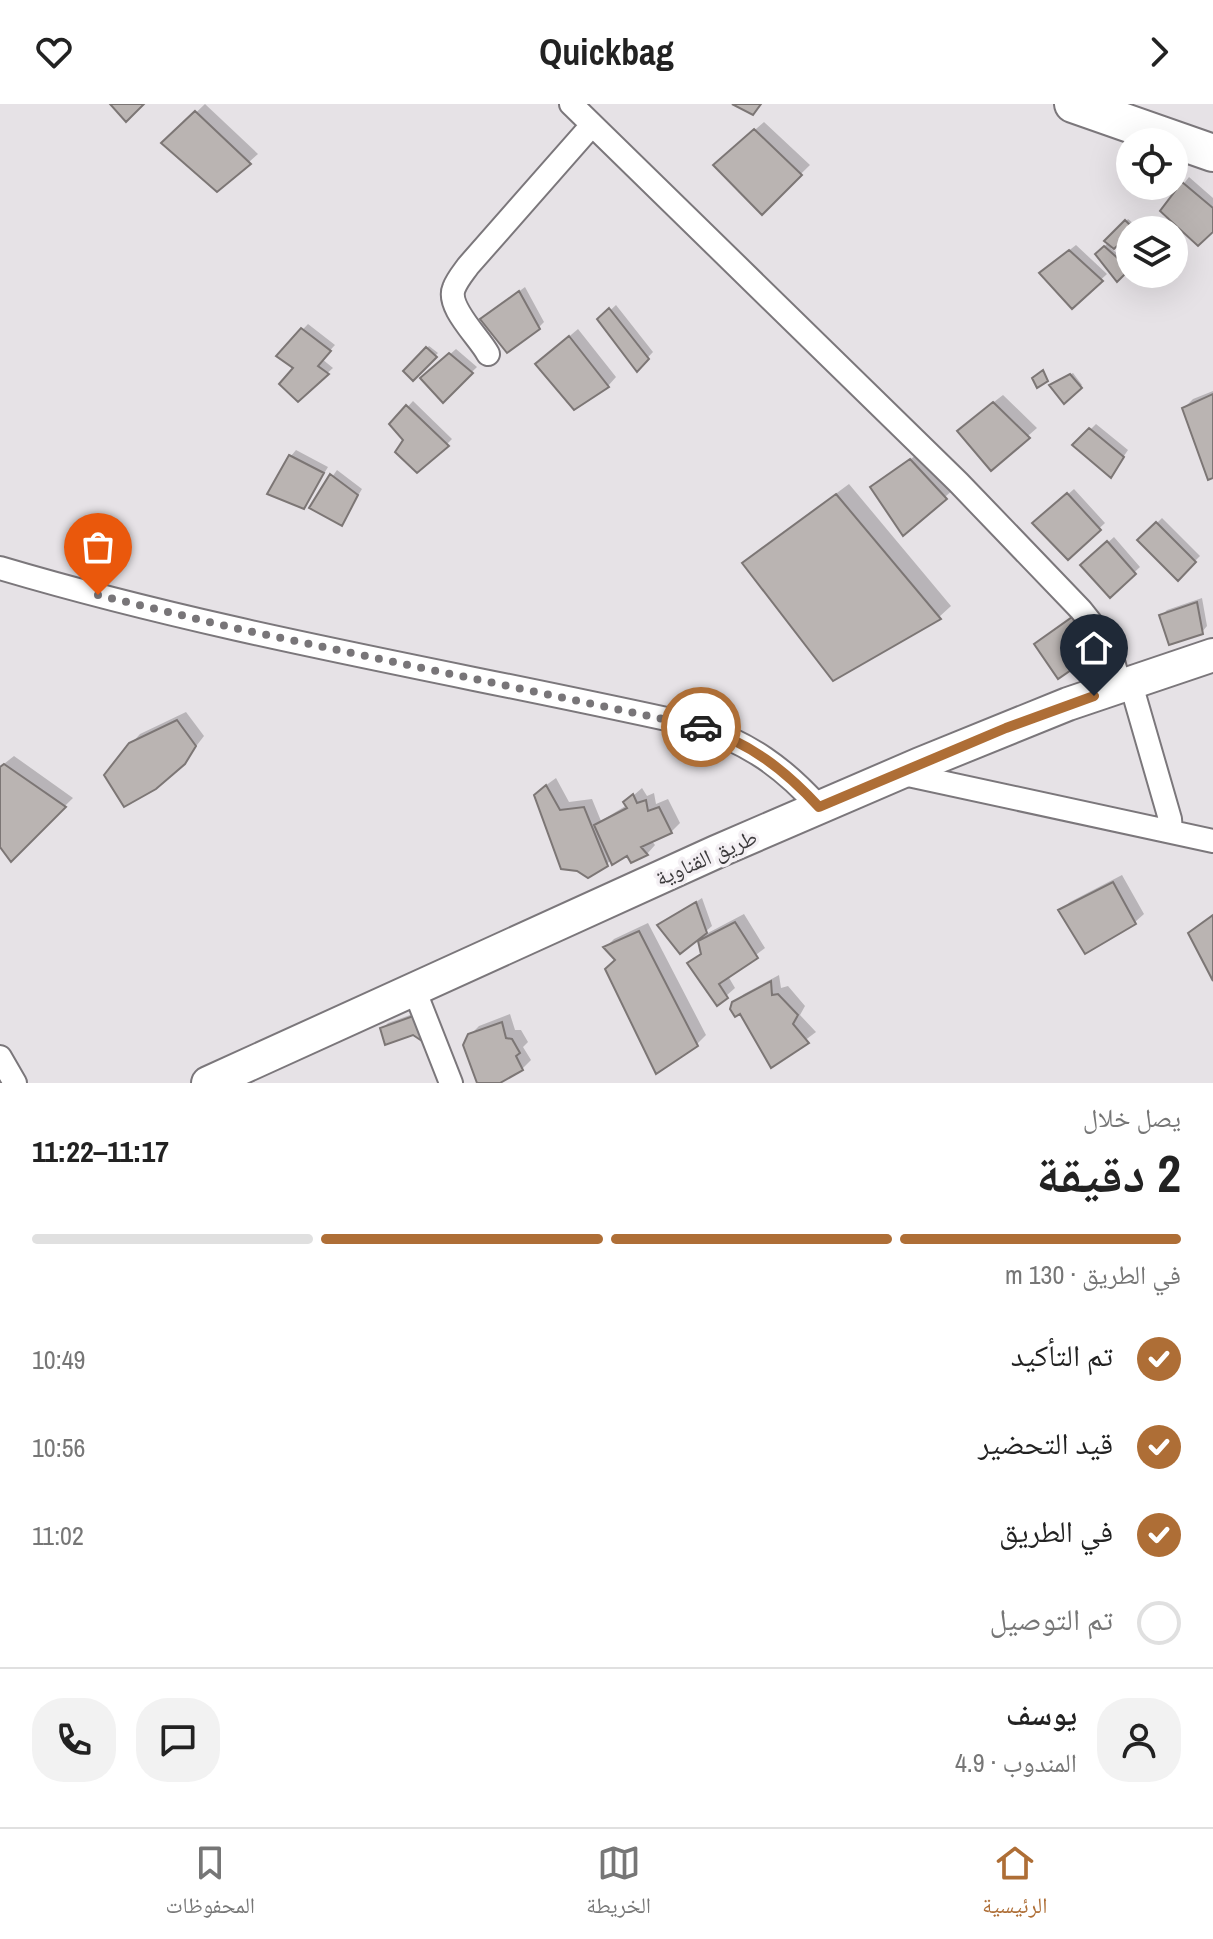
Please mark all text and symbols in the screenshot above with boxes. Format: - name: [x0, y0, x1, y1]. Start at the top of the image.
- text: Quickbag: [539, 28, 674, 76]
- icon: heart: [32, 30, 76, 74]
- icon: forward: [1137, 30, 1181, 74]
- map controls: [1116, 128, 1188, 288]
- button: locate: [1116, 128, 1188, 200]
- button: layers: [1116, 216, 1188, 288]
- pin: [64, 513, 132, 595]
- icon: bag: [76, 525, 120, 569]
- pin: [1060, 614, 1128, 696]
- icon: home: [1072, 626, 1116, 670]
- courier: [661, 687, 741, 767]
- icon: car: [679, 705, 723, 749]
- street label: طريق القناوية: [650, 821, 762, 893]
- text: يصل خلال: [1083, 1100, 1181, 1135]
- text: 11:17–11:22: [32, 1131, 169, 1171]
- text: 2 دقيقة: [1036, 1138, 1181, 1208]
- text: في الطريق · 130 m: [1005, 1257, 1181, 1292]
- text: تم التأكيد: [1011, 1335, 1113, 1375]
- icon: check: [1137, 1337, 1181, 1381]
- text: 10:49: [32, 1342, 85, 1377]
- text: قيد التحضير: [978, 1423, 1113, 1463]
- icon: check: [1137, 1425, 1181, 1469]
- text: 10:56: [32, 1430, 85, 1465]
- text: في الطريق: [999, 1511, 1113, 1551]
- icon: check: [1137, 1513, 1181, 1557]
- text: 11:02: [32, 1518, 84, 1553]
- text: تم التوصيل: [990, 1599, 1113, 1639]
- text: يوسف: [1006, 1694, 1077, 1734]
- button: phone: [32, 1698, 116, 1782]
- button: chat: [136, 1698, 220, 1782]
- button: person: [1097, 1698, 1181, 1782]
- text: المندوب · 4.9: [955, 1745, 1077, 1780]
- tab: المحفوظات: [166, 1841, 255, 1927]
- tab: الخريطة: [586, 1841, 651, 1927]
- tab: الرئيسية: [982, 1841, 1047, 1927]

